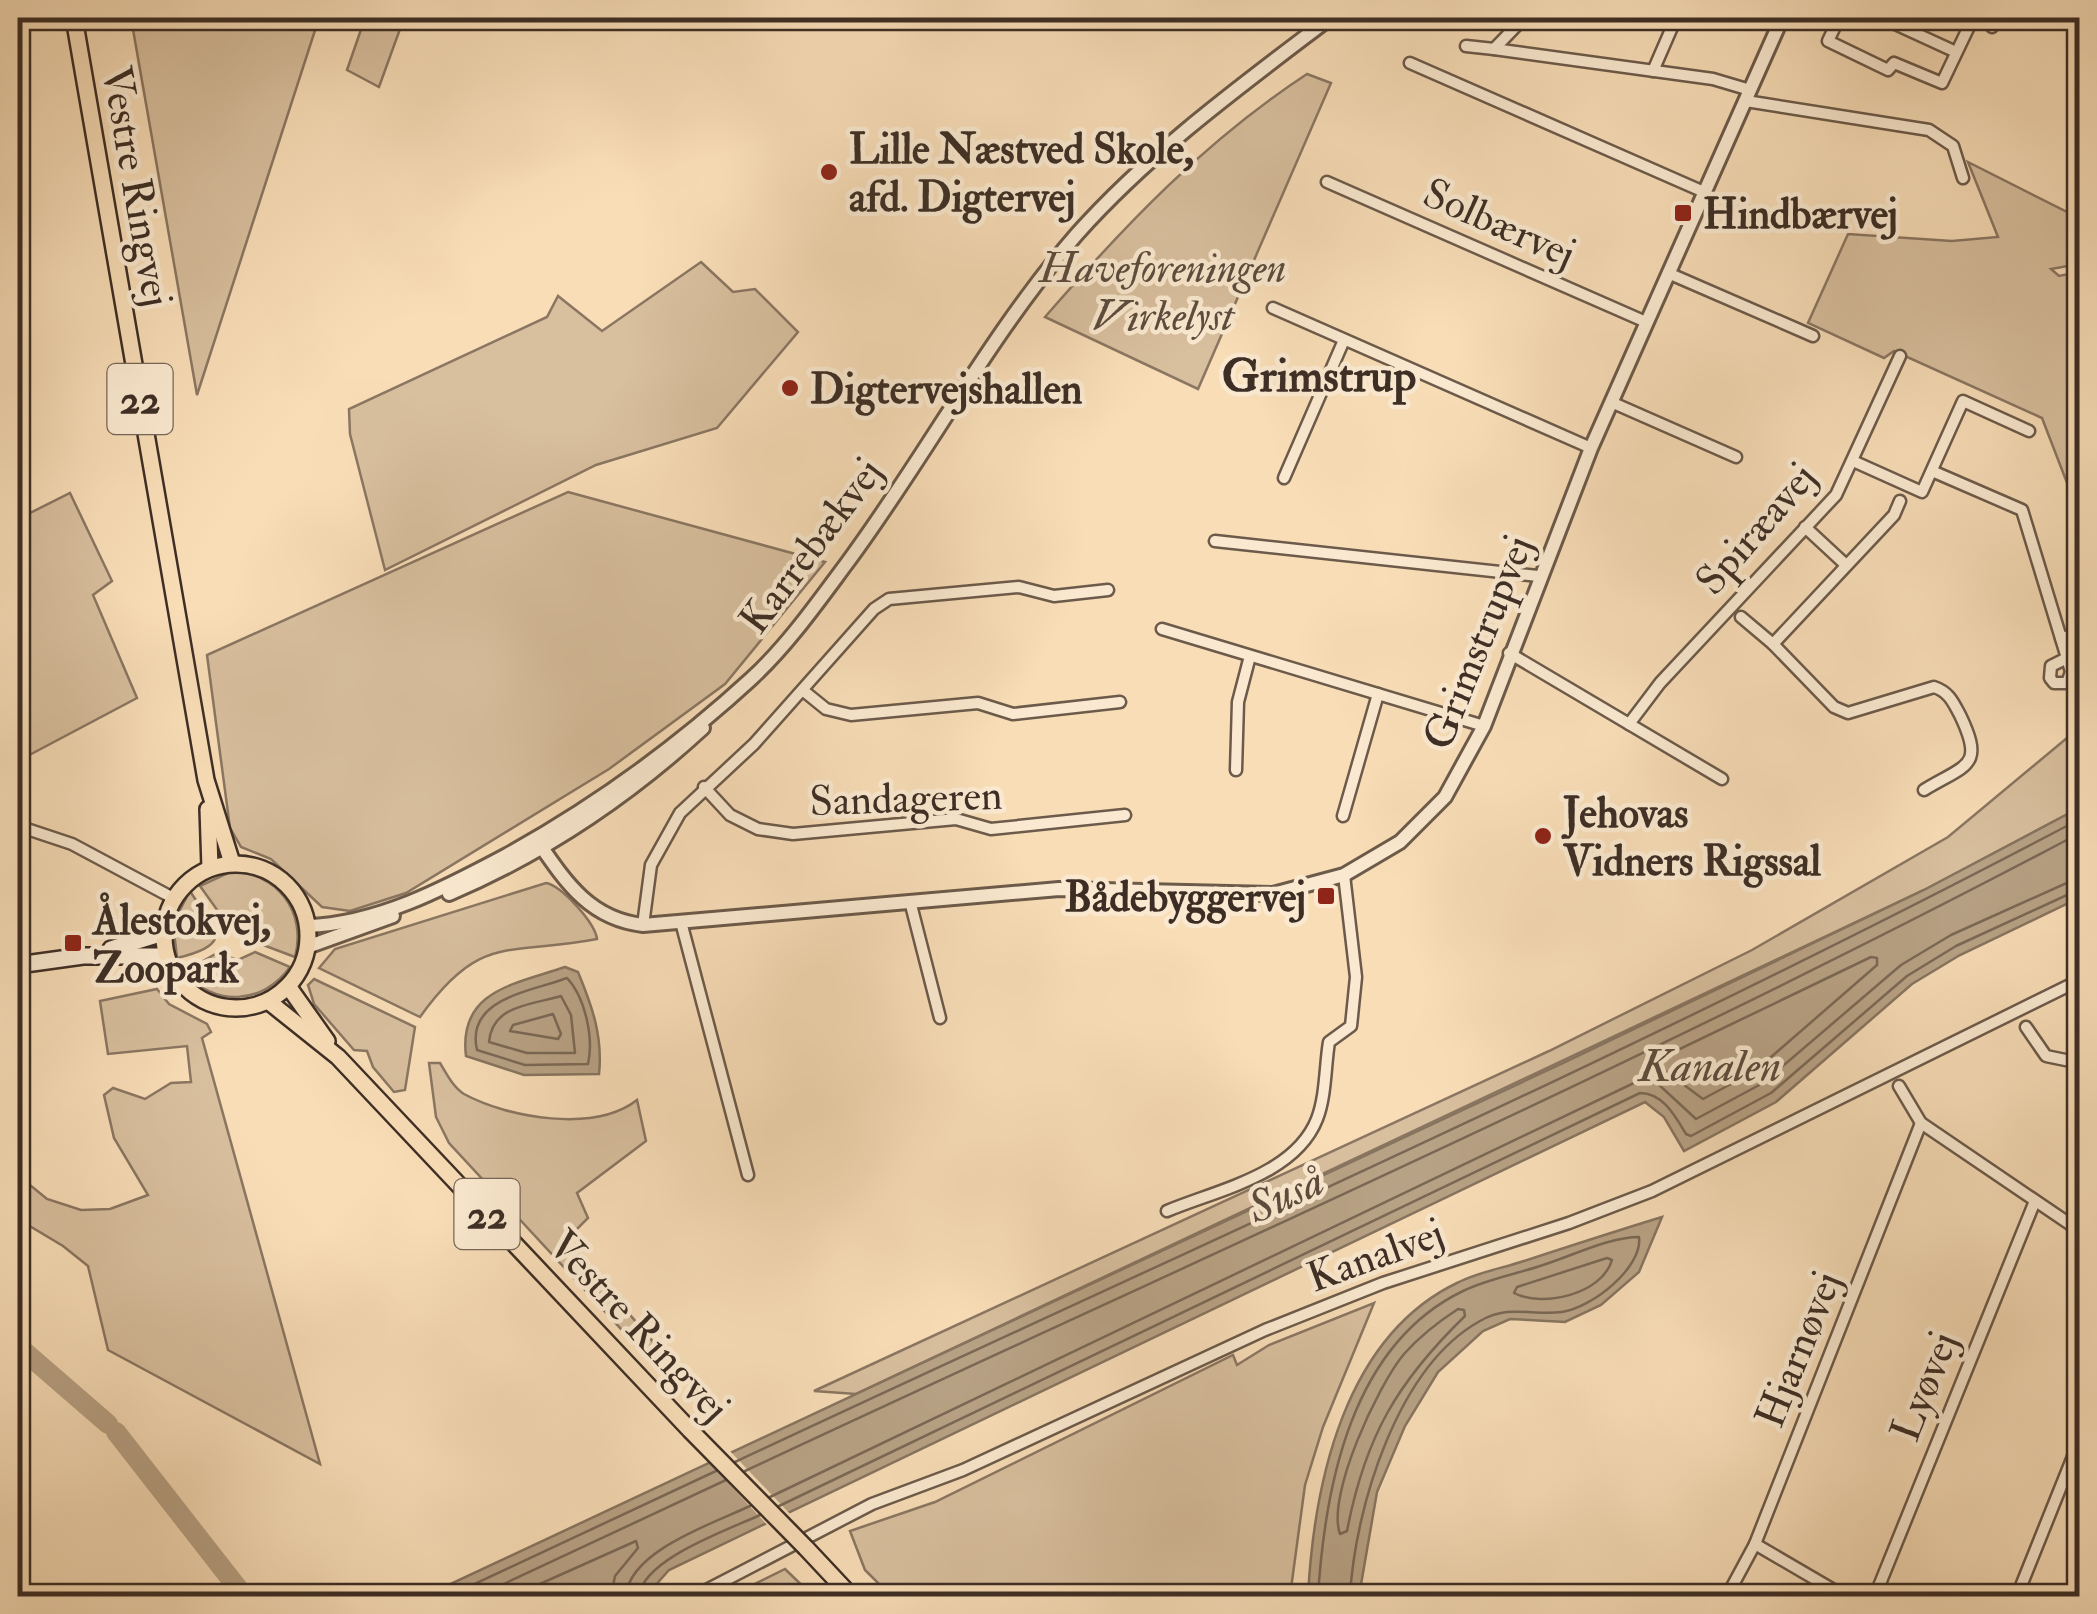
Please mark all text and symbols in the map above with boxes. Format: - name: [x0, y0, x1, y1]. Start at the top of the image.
- street label: Vestre Ringvej: [89, 62, 183, 311]
- place label: Lille Næstved Skole, afd. Digtervej: [849, 124, 1194, 224]
- marker: Lille Næstved Skole, afd. Digtervej: [818, 161, 840, 183]
- street label: Solbærvej: [1415, 167, 1583, 280]
- place label: Hindbærvej: [1703, 189, 1898, 241]
- marker: Hindbærvej: [1672, 202, 1694, 224]
- park label: Haveforeningen Virkelyst: [1038, 243, 1286, 343]
- district label: Grimstrup: [1222, 349, 1416, 405]
- road number: 22: [108, 364, 172, 434]
- place label: Digtervejshallen: [810, 364, 1083, 416]
- marker: Digtervejshallen: [779, 377, 801, 399]
- street label: Karrebækvej: [729, 448, 894, 644]
- street label: Spiræavej: [1685, 453, 1828, 606]
- street label: Grimstrupvej: [1412, 528, 1545, 757]
- street label: Sandageren: [809, 770, 1003, 828]
- place label: Jehovas Vidners Rigssal: [1561, 788, 1821, 888]
- marker: Jehovas Vidners Rigssal: [1532, 825, 1554, 847]
- place label: Bådebyggervej: [1065, 872, 1306, 925]
- marker: Bådebyggervej: [1315, 885, 1337, 907]
- place label: Ålestokvej, Zoopark: [91, 892, 271, 995]
- marker: Ålestokvej, Zoopark: [62, 932, 84, 954]
- water label: Kanalen: [1637, 1039, 1781, 1095]
- water label: Suså: [1238, 1153, 1333, 1237]
- road number: 22: [454, 1179, 520, 1249]
- street label: Kanalvej: [1300, 1207, 1451, 1304]
- street label: Vestre Ringvej: [537, 1220, 740, 1433]
- street label: Hjarnøvej: [1744, 1264, 1854, 1435]
- street label: Lyøvej: [1880, 1324, 1970, 1449]

